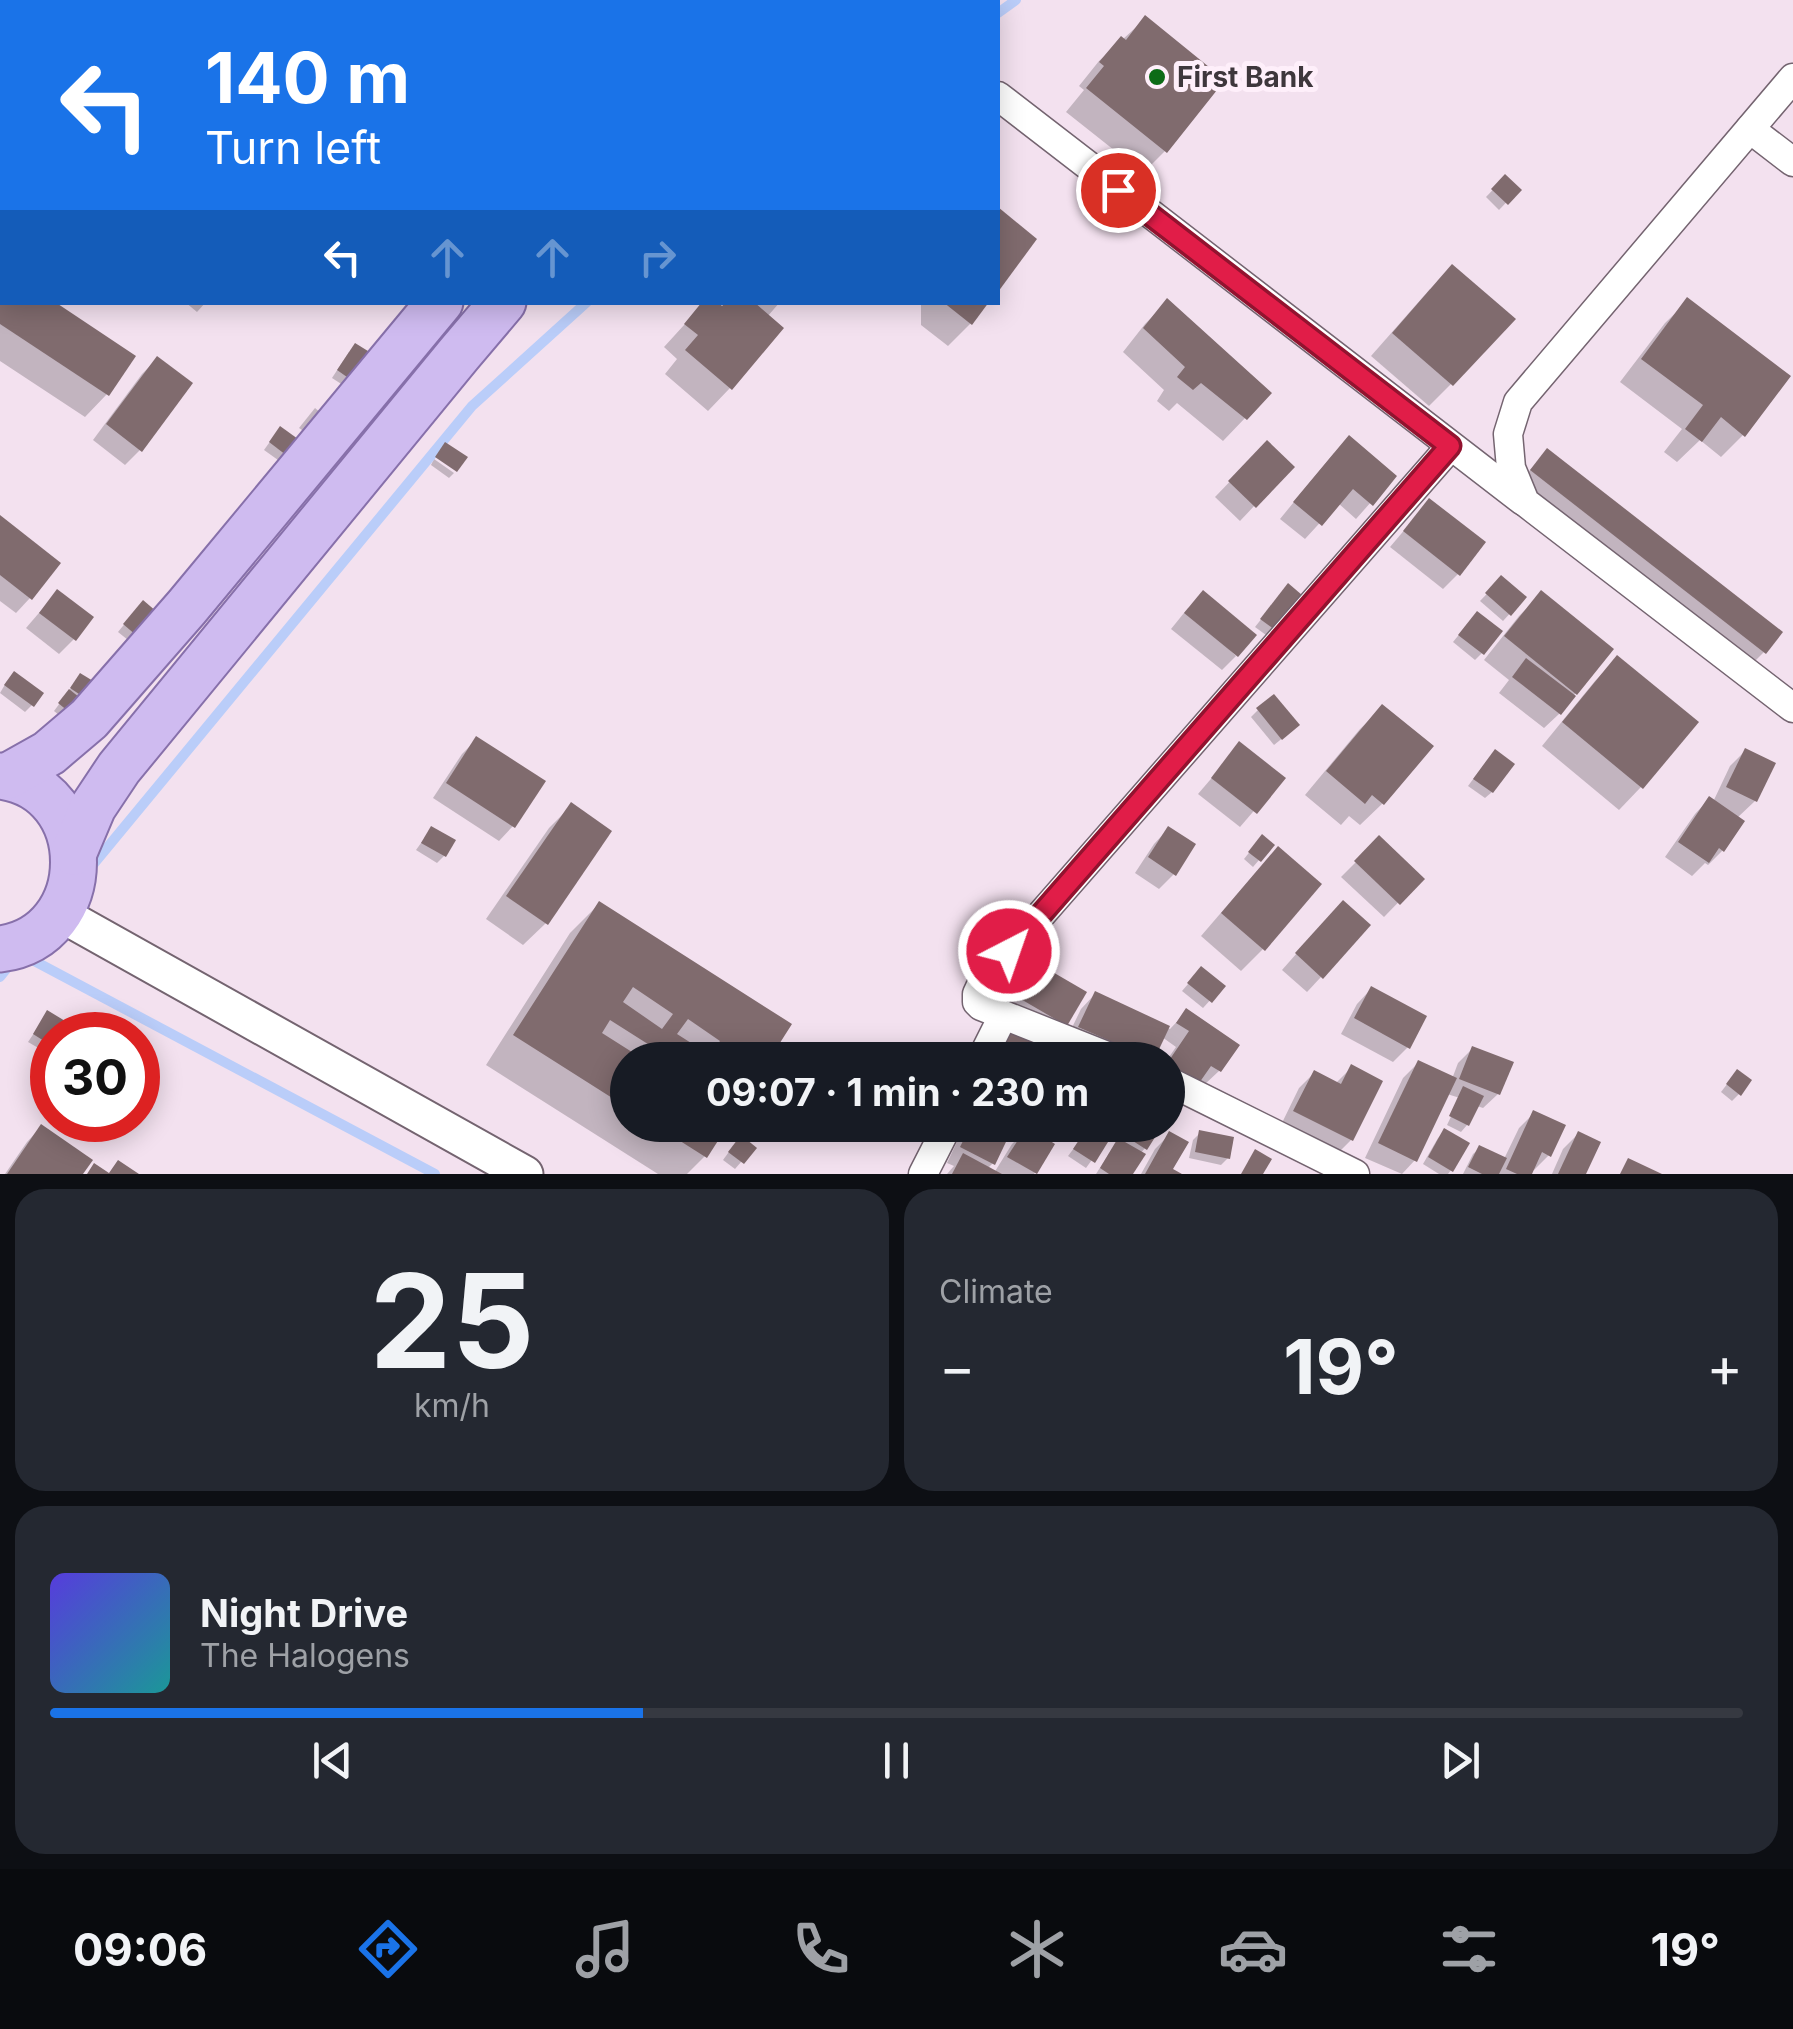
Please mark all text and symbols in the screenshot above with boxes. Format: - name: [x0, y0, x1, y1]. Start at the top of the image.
- text: 140 m: [205, 35, 410, 120]
- icon: left: [40, 40, 170, 170]
- place label: First Bank: [1177, 60, 1314, 94]
- marker: First Bank: [1146, 66, 1168, 88]
- text: Turn left: [205, 120, 381, 175]
- pin: [1076, 148, 1161, 233]
- icon: arrive: [1091, 163, 1146, 218]
- icon: left: [315, 230, 370, 285]
- icon: ahead: [420, 230, 475, 285]
- icon: ahead: [525, 230, 580, 285]
- icon: right: [630, 230, 685, 285]
- position arrow: [957, 899, 1061, 1003]
- speed limit sign: 30: [30, 1012, 160, 1142]
- text: 09:07 · 1 min · 230 m: [706, 1069, 1089, 1115]
- text: 25: [370, 1242, 534, 1399]
- text: Climate: [939, 1272, 1053, 1311]
- text: 19°: [1283, 1321, 1399, 1412]
- text: −: [939, 1334, 975, 1400]
- text: +: [1707, 1334, 1743, 1400]
- text: km/h: [414, 1386, 490, 1425]
- text: Night Drive: [200, 1590, 408, 1636]
- text: The Halogens: [200, 1636, 410, 1675]
- icon: previous: [305, 1733, 360, 1788]
- icon: pause: [869, 1733, 924, 1788]
- icon: next: [1433, 1733, 1488, 1788]
- icon: directions: [353, 1914, 423, 1984]
- icon: music: [570, 1914, 640, 1984]
- icon: phone: [786, 1914, 856, 1984]
- icon: climate: [1002, 1914, 1072, 1984]
- icon: car: [1218, 1914, 1288, 1984]
- icon: filters: [1434, 1914, 1504, 1984]
- text: 09:06: [73, 1922, 207, 1977]
- text: 19°: [1651, 1922, 1720, 1977]

